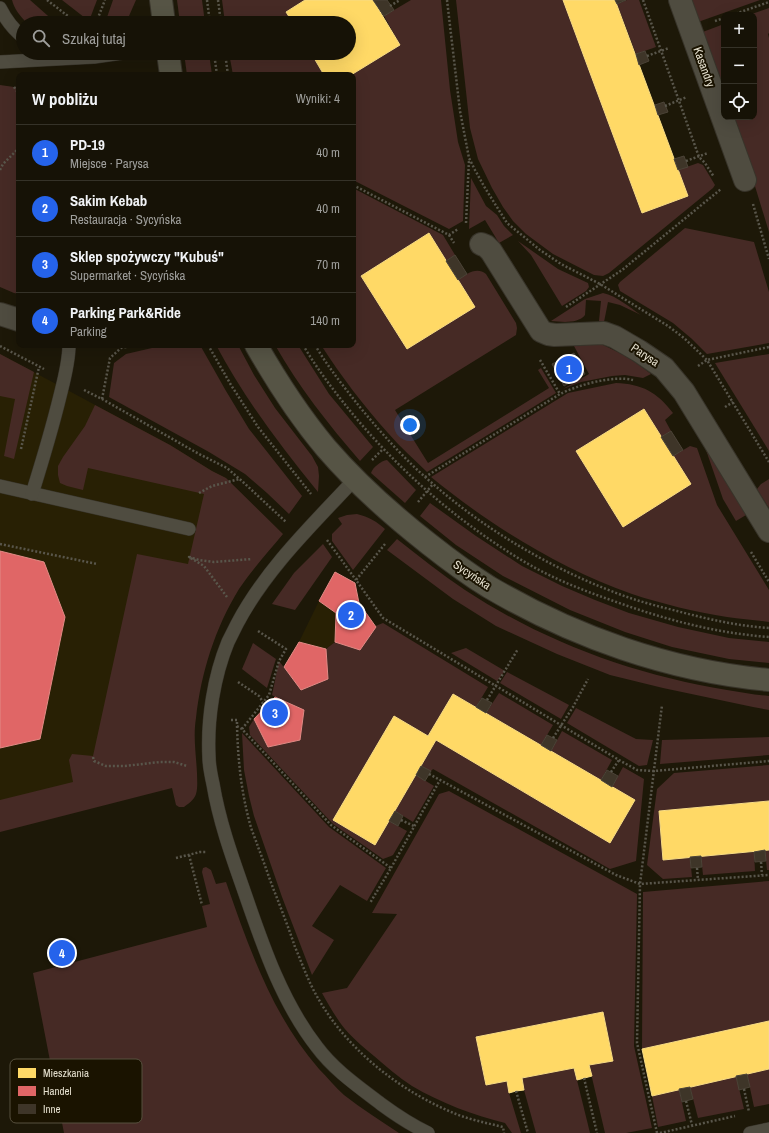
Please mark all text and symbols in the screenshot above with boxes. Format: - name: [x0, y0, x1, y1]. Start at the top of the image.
- map controls: [721, 12, 757, 120]
- button: +: [721, 12, 757, 48]
- search box: [16, 16, 356, 60]
- icon: search: [30, 27, 52, 49]
- text: Szukaj tutaj: [62, 28, 126, 49]
- street label: Kasandry: [689, 45, 719, 89]
- button: −: [721, 48, 757, 84]
- button: locate: [721, 84, 757, 120]
- text: W pobliżu: [32, 87, 98, 110]
- text: Wyniki: 4: [296, 90, 340, 107]
- text: PD-19: [70, 134, 105, 155]
- text: 1: [42, 144, 48, 161]
- text: 40 m: [316, 144, 340, 161]
- text: Miejsce · Parysa: [70, 155, 149, 172]
- text: Sakim Kebab: [70, 190, 147, 211]
- text: 2: [42, 200, 48, 217]
- text: 40 m: [316, 200, 340, 217]
- text: Restauracja · Sycyńska: [70, 211, 181, 228]
- text: Sklep spożywczy "Kubuś": [70, 246, 224, 267]
- text: 3: [42, 256, 48, 273]
- text: 70 m: [316, 256, 340, 273]
- text: Supermarket · Sycyńska: [70, 267, 186, 284]
- text: Parking Park&Ride: [70, 302, 181, 323]
- text: 4: [42, 312, 48, 329]
- text: 140 m: [310, 312, 340, 329]
- text: Parking: [70, 323, 107, 340]
- street label: Parysa: [628, 340, 663, 370]
- pin: 1: [556, 354, 582, 384]
- your location: [400, 415, 420, 435]
- street label: Sycyńska: [450, 557, 494, 594]
- pin: 2: [338, 600, 364, 630]
- pin: 3: [262, 698, 288, 728]
- pin: 4: [49, 938, 75, 968]
- legend: [10, 1059, 142, 1123]
- text: Mieszkania: [43, 1066, 89, 1080]
- text: Handel: [43, 1084, 72, 1098]
- text: Inne: [43, 1102, 61, 1116]

